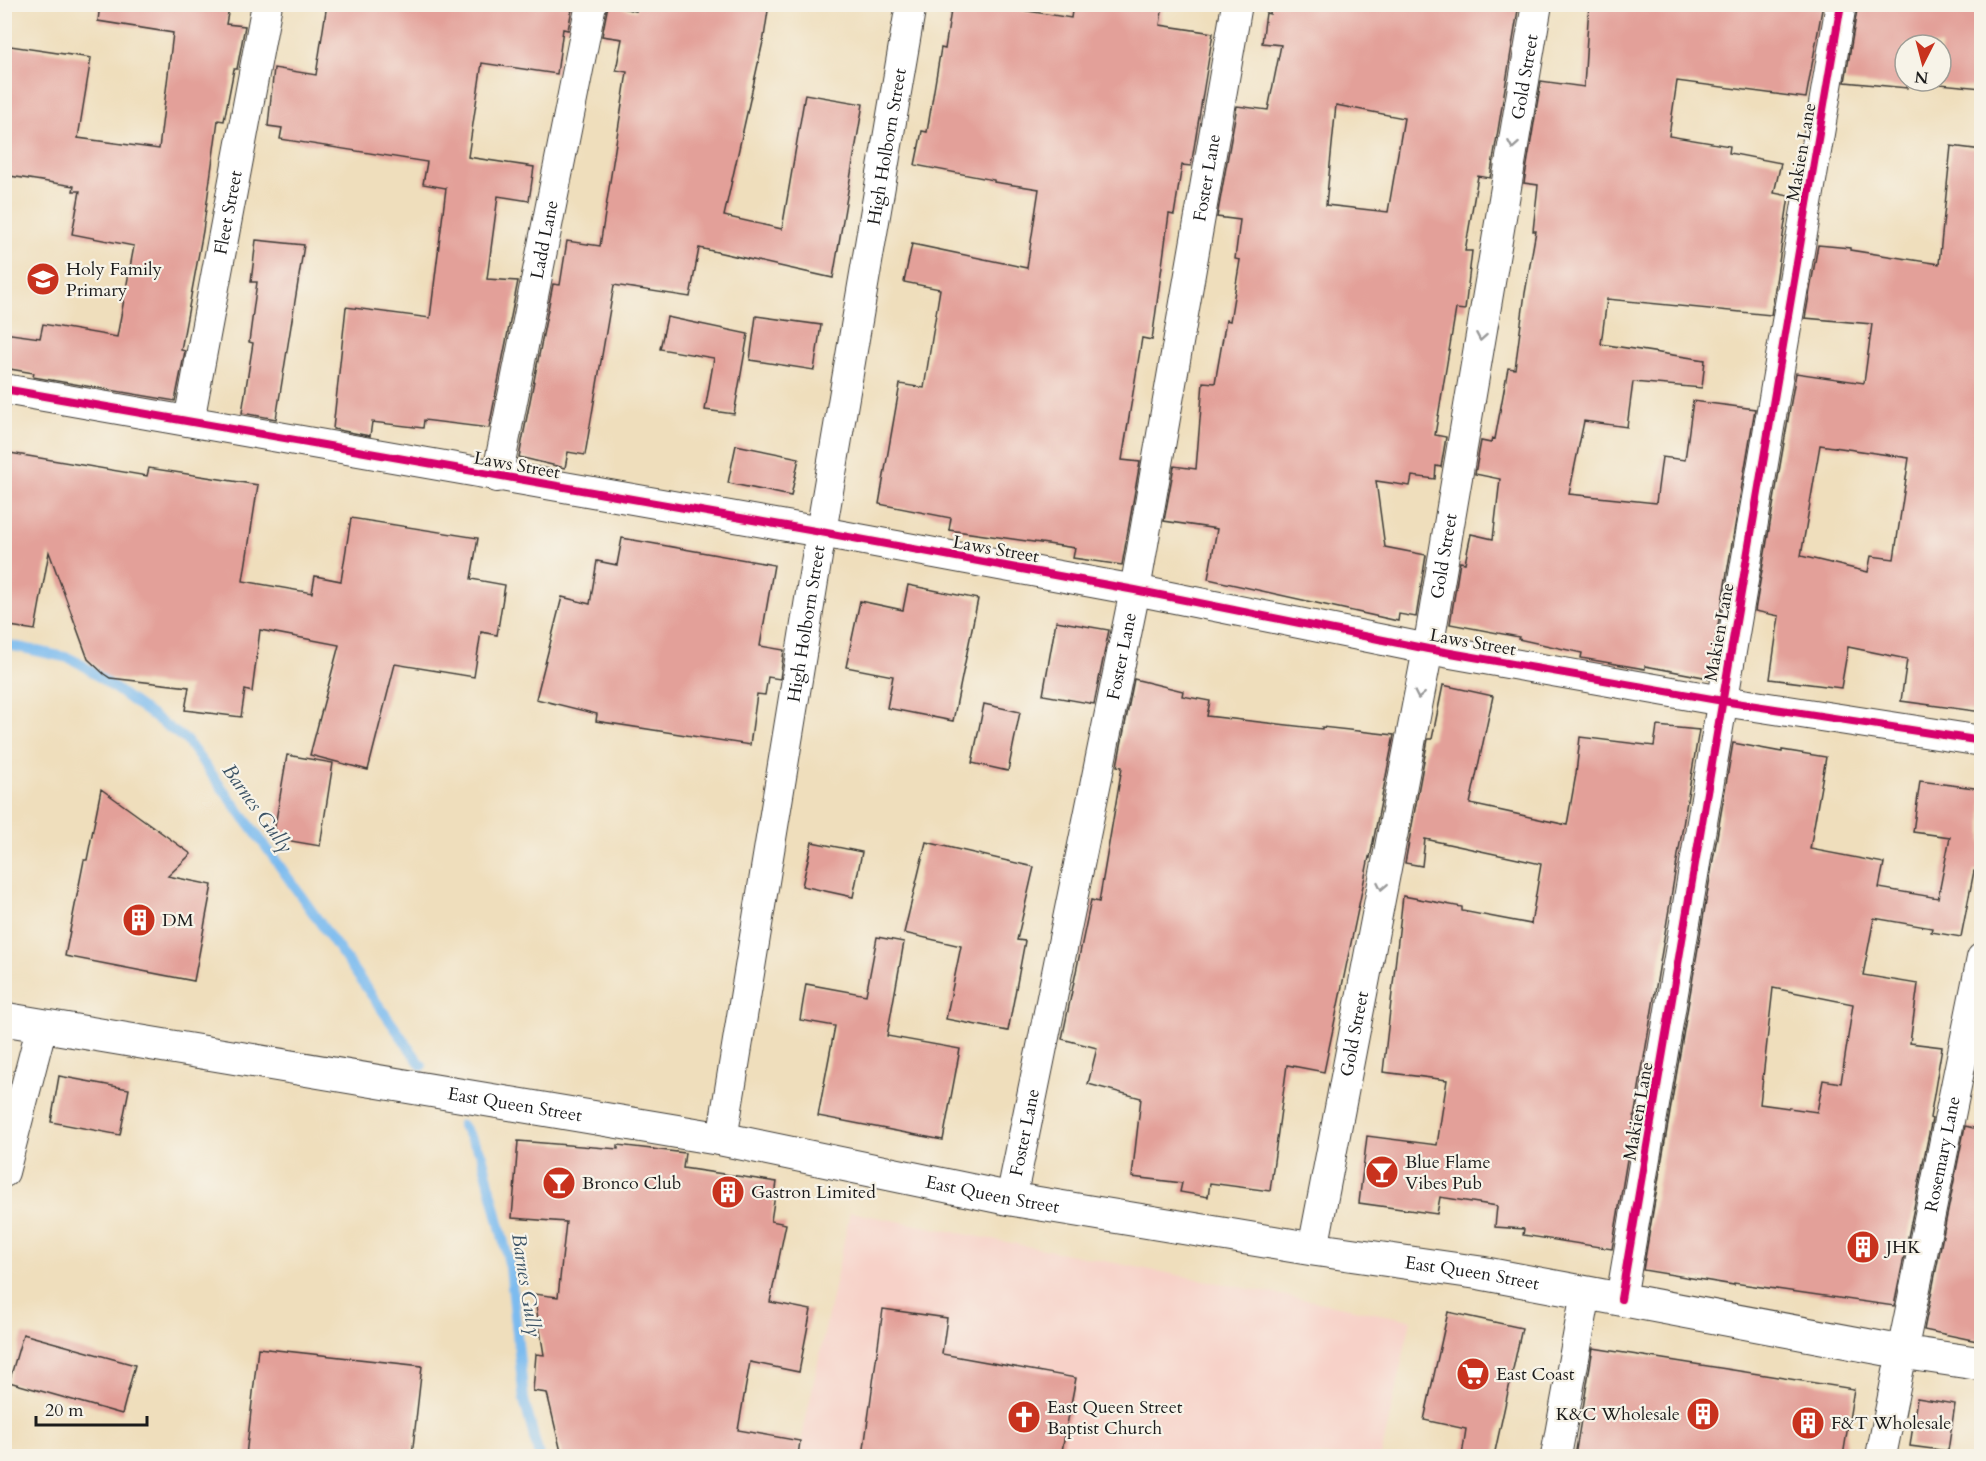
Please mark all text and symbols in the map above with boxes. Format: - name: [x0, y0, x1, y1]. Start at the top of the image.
- street label: Gold Street: [1506, 32, 1545, 122]
- north arrow: [1893, 33, 1953, 93]
- text: N: [1913, 65, 1930, 89]
- street label: High Holborn Street: [862, 66, 913, 227]
- street label: Makien Lane: [1781, 101, 1822, 203]
- street label: Foster Lane: [1187, 132, 1227, 223]
- one-way arrow: [1508, 140, 1520, 150]
- street label: Fleet Street: [208, 168, 249, 257]
- street label: Ladd Lane: [525, 198, 565, 281]
- place label: Holy Family Primary: [66, 257, 163, 303]
- school or university icon: Holy Family Primary: [25, 261, 61, 297]
- one-way arrow: [1475, 333, 1487, 342]
- street label: Laws Street: [472, 446, 562, 485]
- street label: Gold Street: [1425, 511, 1464, 601]
- street label: Laws Street: [951, 530, 1041, 569]
- street label: High Holborn Street: [781, 543, 832, 704]
- street label: Makien Lane: [1699, 581, 1740, 683]
- street label: Foster Lane: [1101, 610, 1143, 702]
- street label: Laws Street: [1428, 623, 1518, 662]
- one-way arrow: [1413, 690, 1426, 700]
- water label: Barnes Gully: [216, 758, 299, 859]
- one-way arrow: [1376, 881, 1389, 891]
- building icon: DM: [121, 902, 157, 938]
- place label: DM: [162, 908, 194, 933]
- street label: Gold Street: [1334, 989, 1375, 1079]
- street label: Makien Lane: [1618, 1060, 1659, 1162]
- street label: East Queen Street: [446, 1081, 584, 1128]
- street label: Foster Lane: [1004, 1087, 1046, 1178]
- street label: Rosemary Lane: [1919, 1094, 1967, 1214]
- place label: Blue Flame Vibes Pub: [1405, 1150, 1491, 1196]
- bar icon: Blue Flame Vibes Pub: [1364, 1154, 1400, 1190]
- bar icon: Bronco Club: [541, 1165, 577, 1201]
- street label: East Queen Street: [923, 1170, 1061, 1220]
- place label: Bronco Club: [582, 1171, 681, 1196]
- building icon: Gastron Limited: [710, 1174, 746, 1210]
- place label: Gastron Limited: [751, 1180, 876, 1205]
- building icon: JHK: [1845, 1229, 1881, 1265]
- water label: Barnes Gully: [505, 1231, 548, 1339]
- place label: JHK: [1883, 1235, 1921, 1260]
- street label: East Queen Street: [1403, 1250, 1541, 1297]
- supermarket icon: East Coast: [1455, 1356, 1491, 1392]
- place label: East Coast: [1496, 1362, 1575, 1387]
- scale bar: [36, 1389, 147, 1427]
- place label: East Queen Street Baptist Church: [1047, 1395, 1183, 1441]
- building icon: K&C Wholesale: [1685, 1396, 1721, 1432]
- text: 20 m: [45, 1398, 84, 1423]
- church icon: East Queen Street Baptist Church: [1006, 1399, 1042, 1435]
- place label: K&C Wholesale: [1556, 1402, 1680, 1427]
- building icon: F&T Wholesale: [1790, 1405, 1826, 1441]
- place label: F&T Wholesale: [1831, 1411, 1951, 1436]

